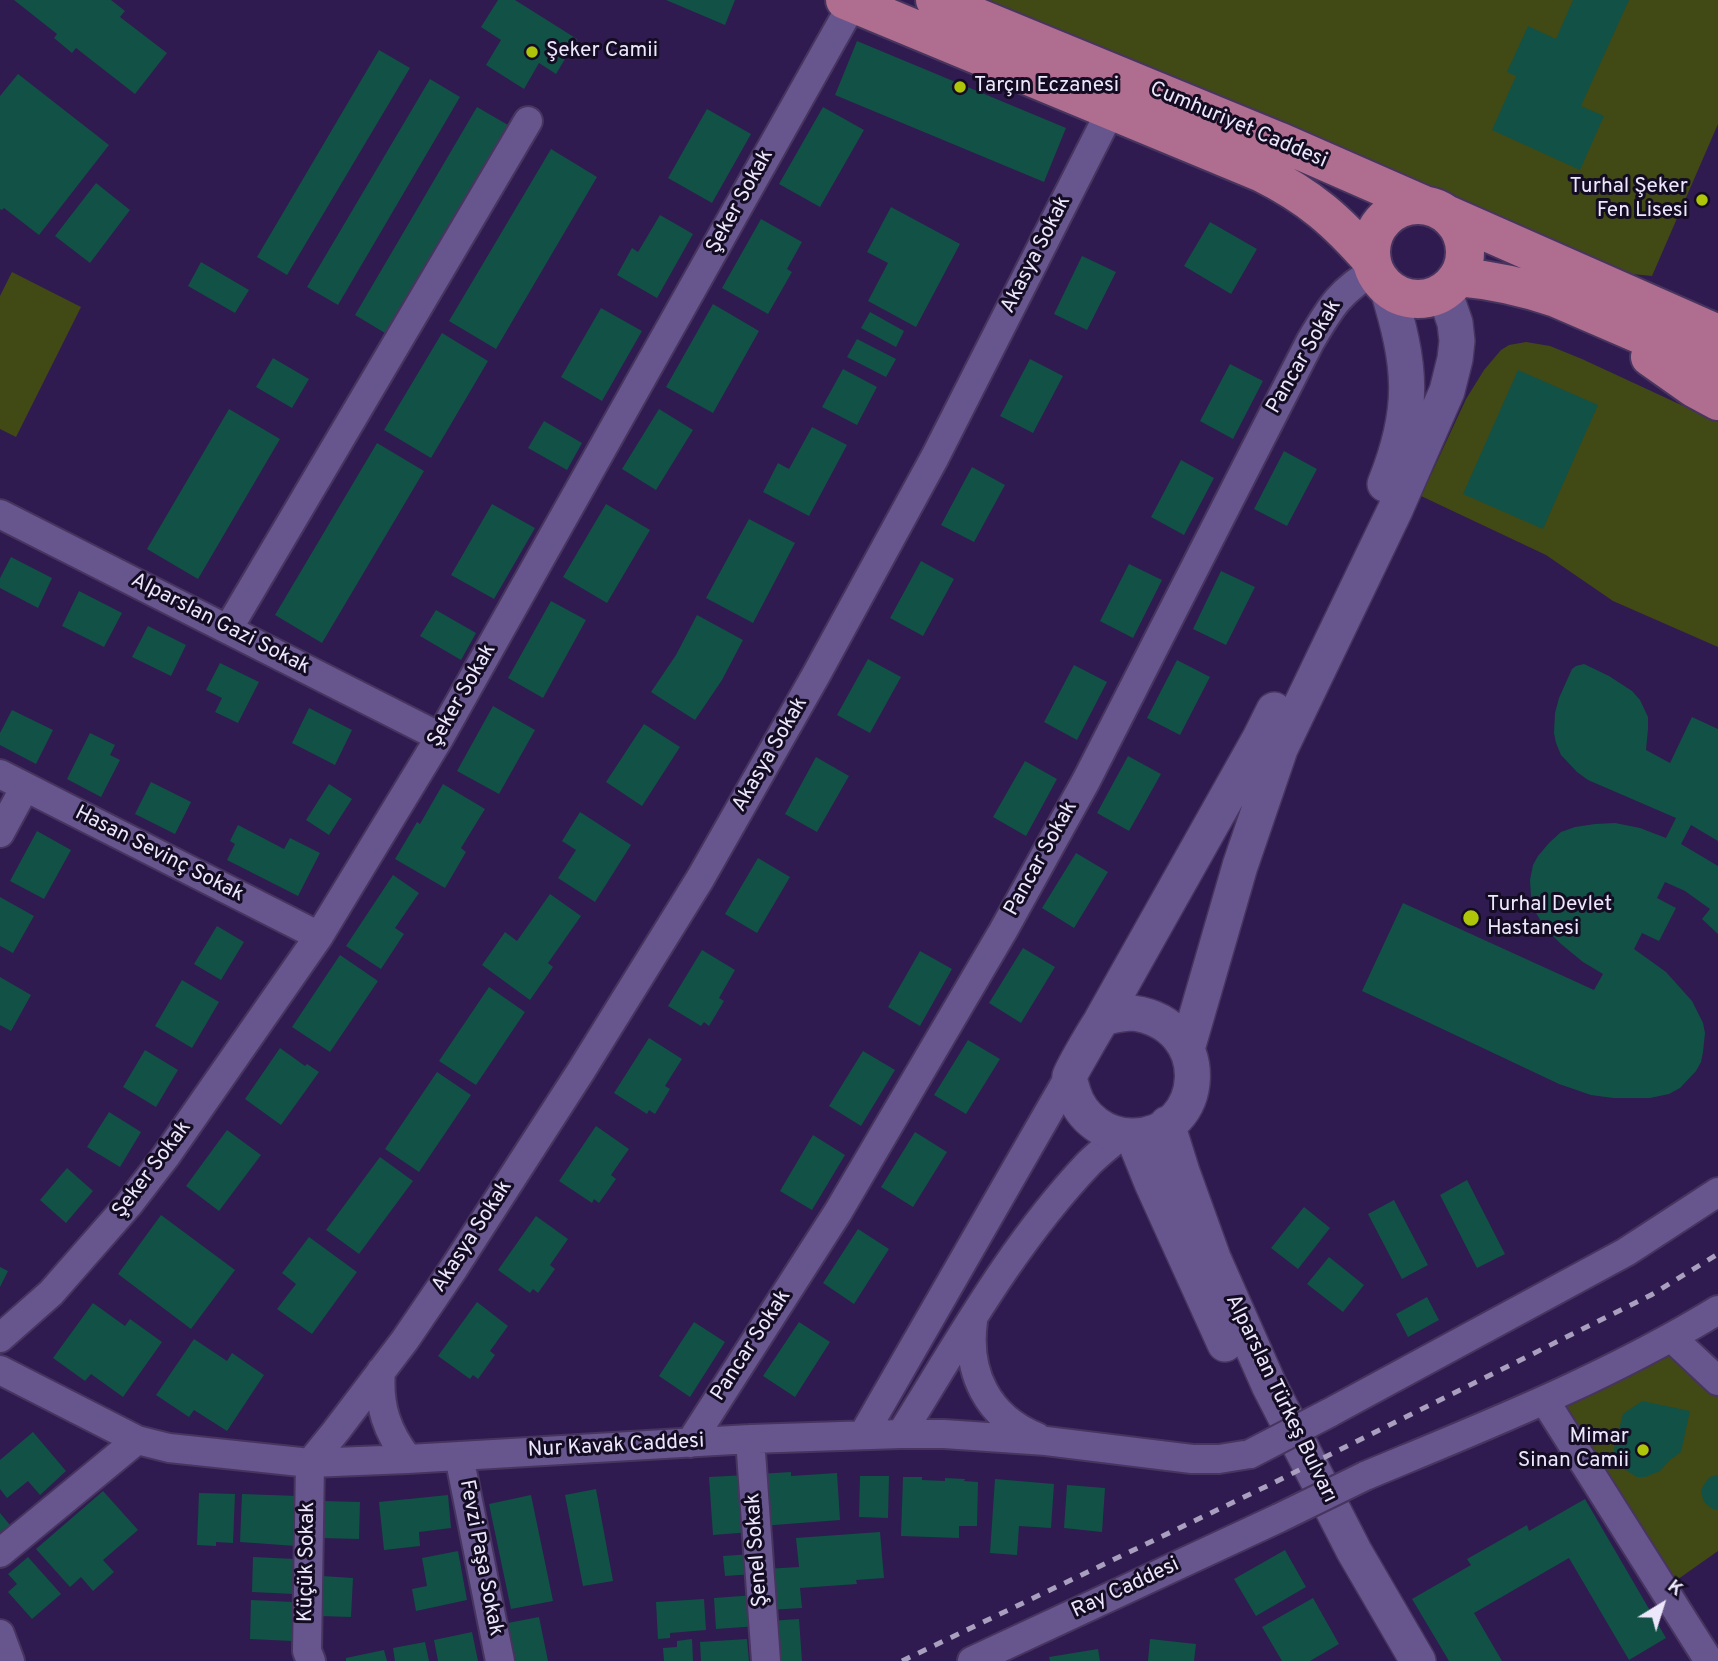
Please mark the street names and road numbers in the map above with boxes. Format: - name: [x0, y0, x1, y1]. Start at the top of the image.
- street label: Cumhuriyet Caddesi: [1145, 77, 1331, 175]
- street label: Şeker Sokak: [702, 145, 780, 259]
- street label: Akasya Sokak: [997, 192, 1077, 318]
- street label: Pancar Sokak: [1262, 295, 1348, 419]
- street label: Alparslan Gazi Sokak: [126, 569, 314, 681]
- street label: Şeker Sokak: [423, 640, 503, 752]
- street label: Akasya Sokak: [728, 693, 814, 817]
- street label: Pancar Sokak: [1000, 797, 1084, 921]
- street label: Hasan Sevinç Sokak: [70, 801, 248, 909]
- street label: Şeker Sokak: [108, 1116, 198, 1224]
- street label: Akasya Sokak: [427, 1176, 519, 1298]
- street label: Pancar Sokak: [707, 1286, 797, 1406]
- street label: Alparslan Türkeş Bulvarı: [1219, 1291, 1341, 1507]
- street label: Nur Kavak Caddesi: [527, 1430, 705, 1464]
- street label: Fevzi Paşa Sokak: [452, 1478, 508, 1638]
- street label: Şenel Sokak: [741, 1492, 775, 1608]
- street label: Küçük Sokak: [294, 1502, 322, 1622]
- street label: Ray Caddesi: [1068, 1553, 1184, 1625]

